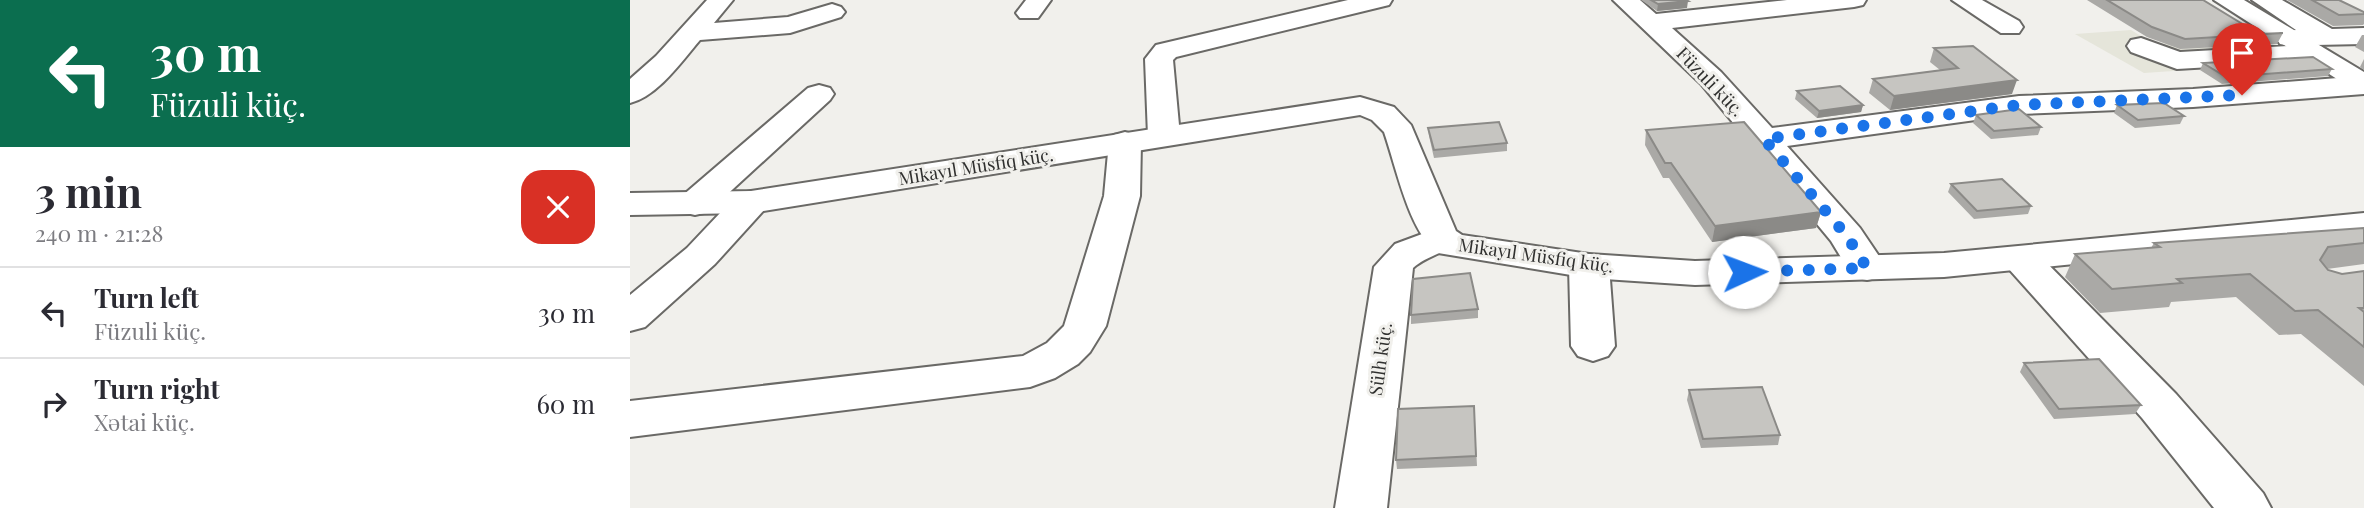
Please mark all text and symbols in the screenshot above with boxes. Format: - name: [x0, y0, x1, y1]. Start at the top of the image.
- text: 30 m: [150, 19, 261, 84]
- pin: [2212, 23, 2272, 95]
- icon: left: [35, 28, 126, 119]
- icon: arrive: [2223, 34, 2261, 72]
- street label: Füzuli küç.: [1672, 41, 1750, 121]
- text: Füzuli küç.: [150, 82, 306, 125]
- street label: Mikayıl Müsfiq küç.: [897, 142, 1055, 190]
- text: 3 min: [35, 163, 142, 219]
- button: close: [521, 170, 595, 244]
- text: 240 m · 21:28: [35, 217, 163, 248]
- street label: Mikayıl Müsfiq küç.: [1457, 232, 1615, 278]
- position arrow: [1707, 235, 1781, 309]
- text: Turn left: [94, 280, 199, 315]
- icon: left: [35, 294, 73, 332]
- text: 30 m: [538, 295, 595, 330]
- text: Füzuli küç.: [94, 315, 206, 346]
- street label: Sülh küç.: [1363, 321, 1397, 397]
- text: Turn right: [94, 371, 220, 406]
- icon: right: [35, 385, 73, 423]
- text: 60 m: [536, 386, 595, 421]
- text: Xətai küç.: [94, 406, 195, 437]

